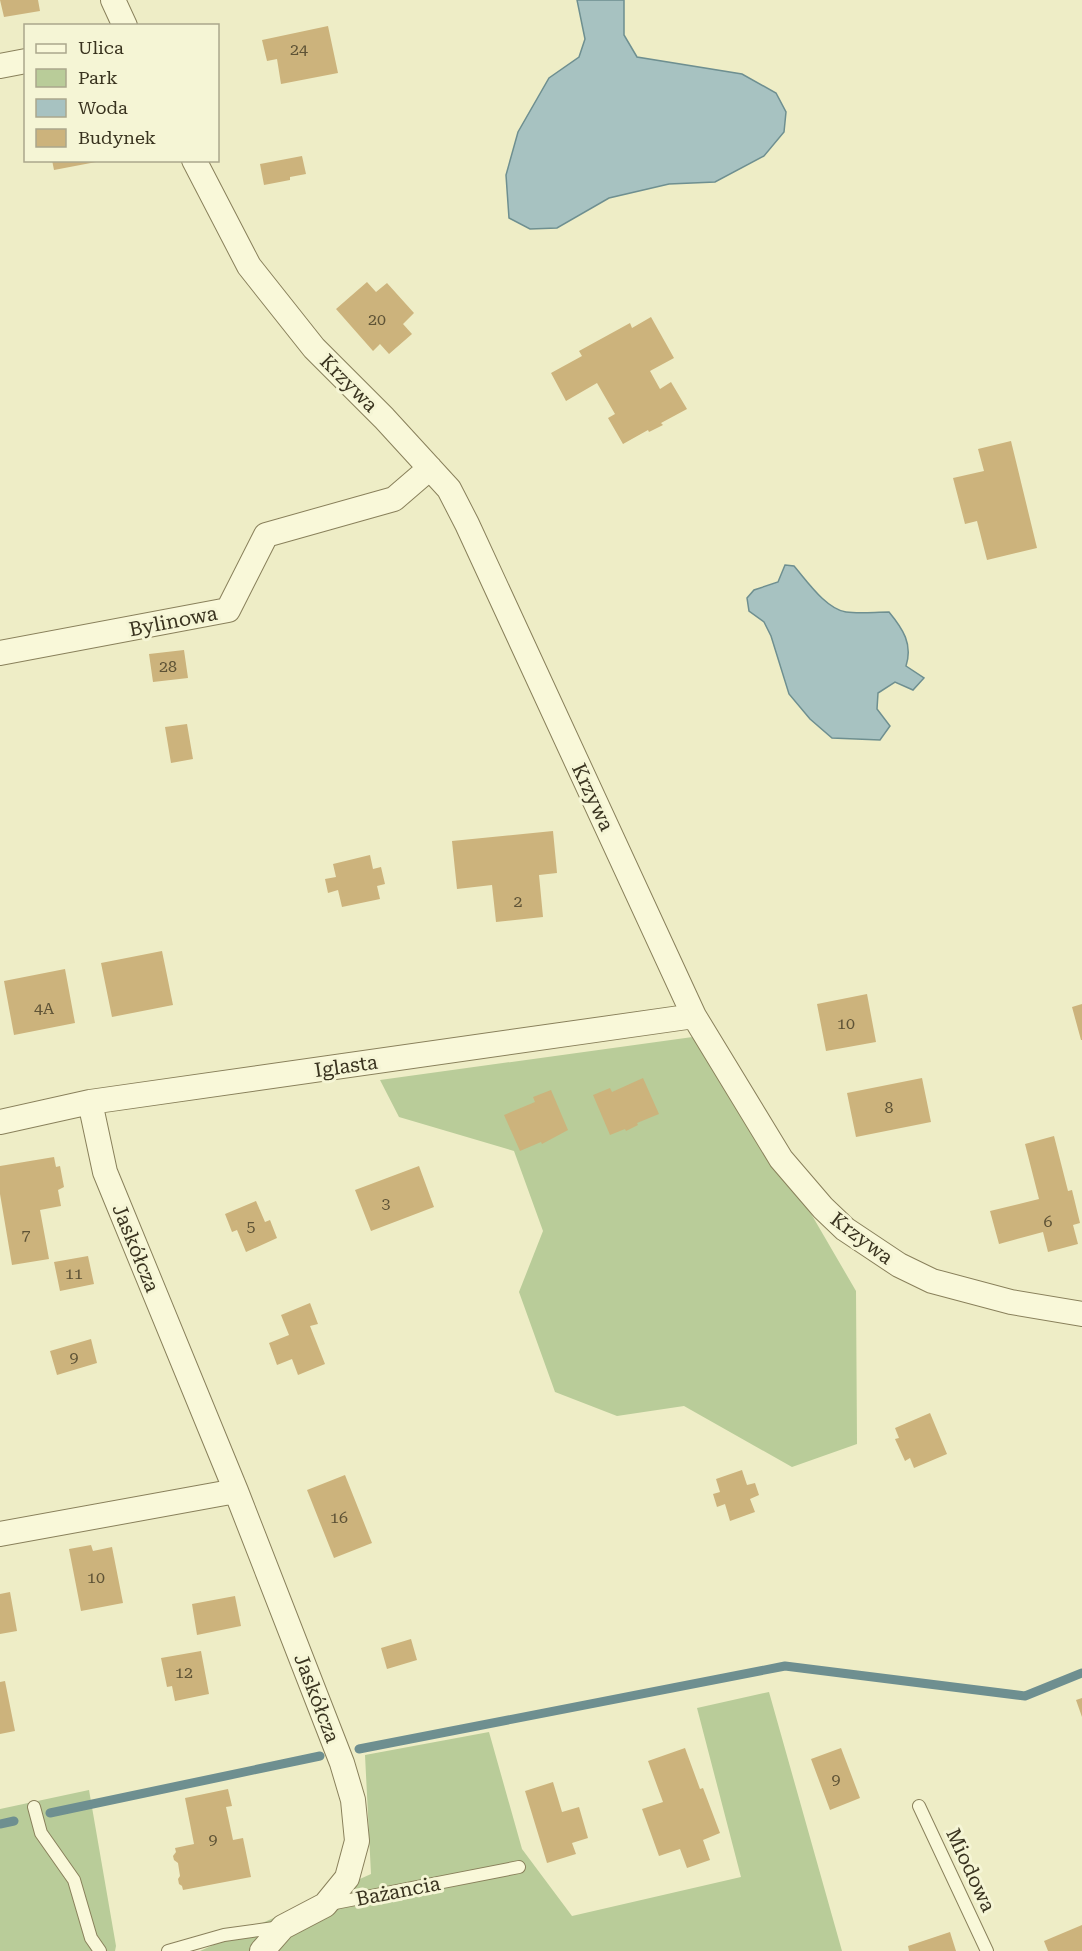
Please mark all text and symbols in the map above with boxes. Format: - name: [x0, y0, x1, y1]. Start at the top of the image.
- legend: [24, 24, 219, 162]
- text: Ulica: [78, 37, 124, 58]
- house number: 24: [290, 40, 308, 59]
- text: Park: [78, 67, 118, 88]
- text: Woda: [78, 97, 128, 118]
- text: Budynek: [78, 127, 156, 148]
- house number: 20: [368, 310, 386, 329]
- street label: Krzywa: [315, 349, 383, 417]
- street label: Bylinowa: [127, 601, 219, 641]
- house number: 28: [159, 657, 177, 676]
- street label: Krzywa: [567, 759, 619, 835]
- house number: 2: [514, 892, 523, 911]
- house number: 4A: [34, 999, 55, 1018]
- house number: 10: [837, 1014, 855, 1033]
- street label: Iglasta: [313, 1050, 379, 1082]
- house number: 8: [885, 1098, 894, 1117]
- house number: 3: [382, 1194, 391, 1213]
- street label: Jaskółcza: [107, 1200, 165, 1296]
- street label: Krzywa: [826, 1207, 898, 1269]
- house number: 6: [1044, 1212, 1053, 1231]
- house number: 5: [247, 1217, 256, 1236]
- house number: 7: [22, 1225, 31, 1244]
- house number: 11: [65, 1264, 83, 1283]
- house number: 9: [70, 1348, 79, 1367]
- house number: 16: [330, 1508, 348, 1527]
- house number: 10: [87, 1568, 105, 1587]
- street label: Jaskółcza: [289, 1650, 345, 1746]
- house number: 12: [175, 1663, 193, 1682]
- house number: 9: [832, 1770, 841, 1789]
- street label: Miodowa: [941, 1824, 1001, 1916]
- house number: 9: [209, 1830, 218, 1849]
- street label: Bażancia: [354, 1871, 442, 1911]

